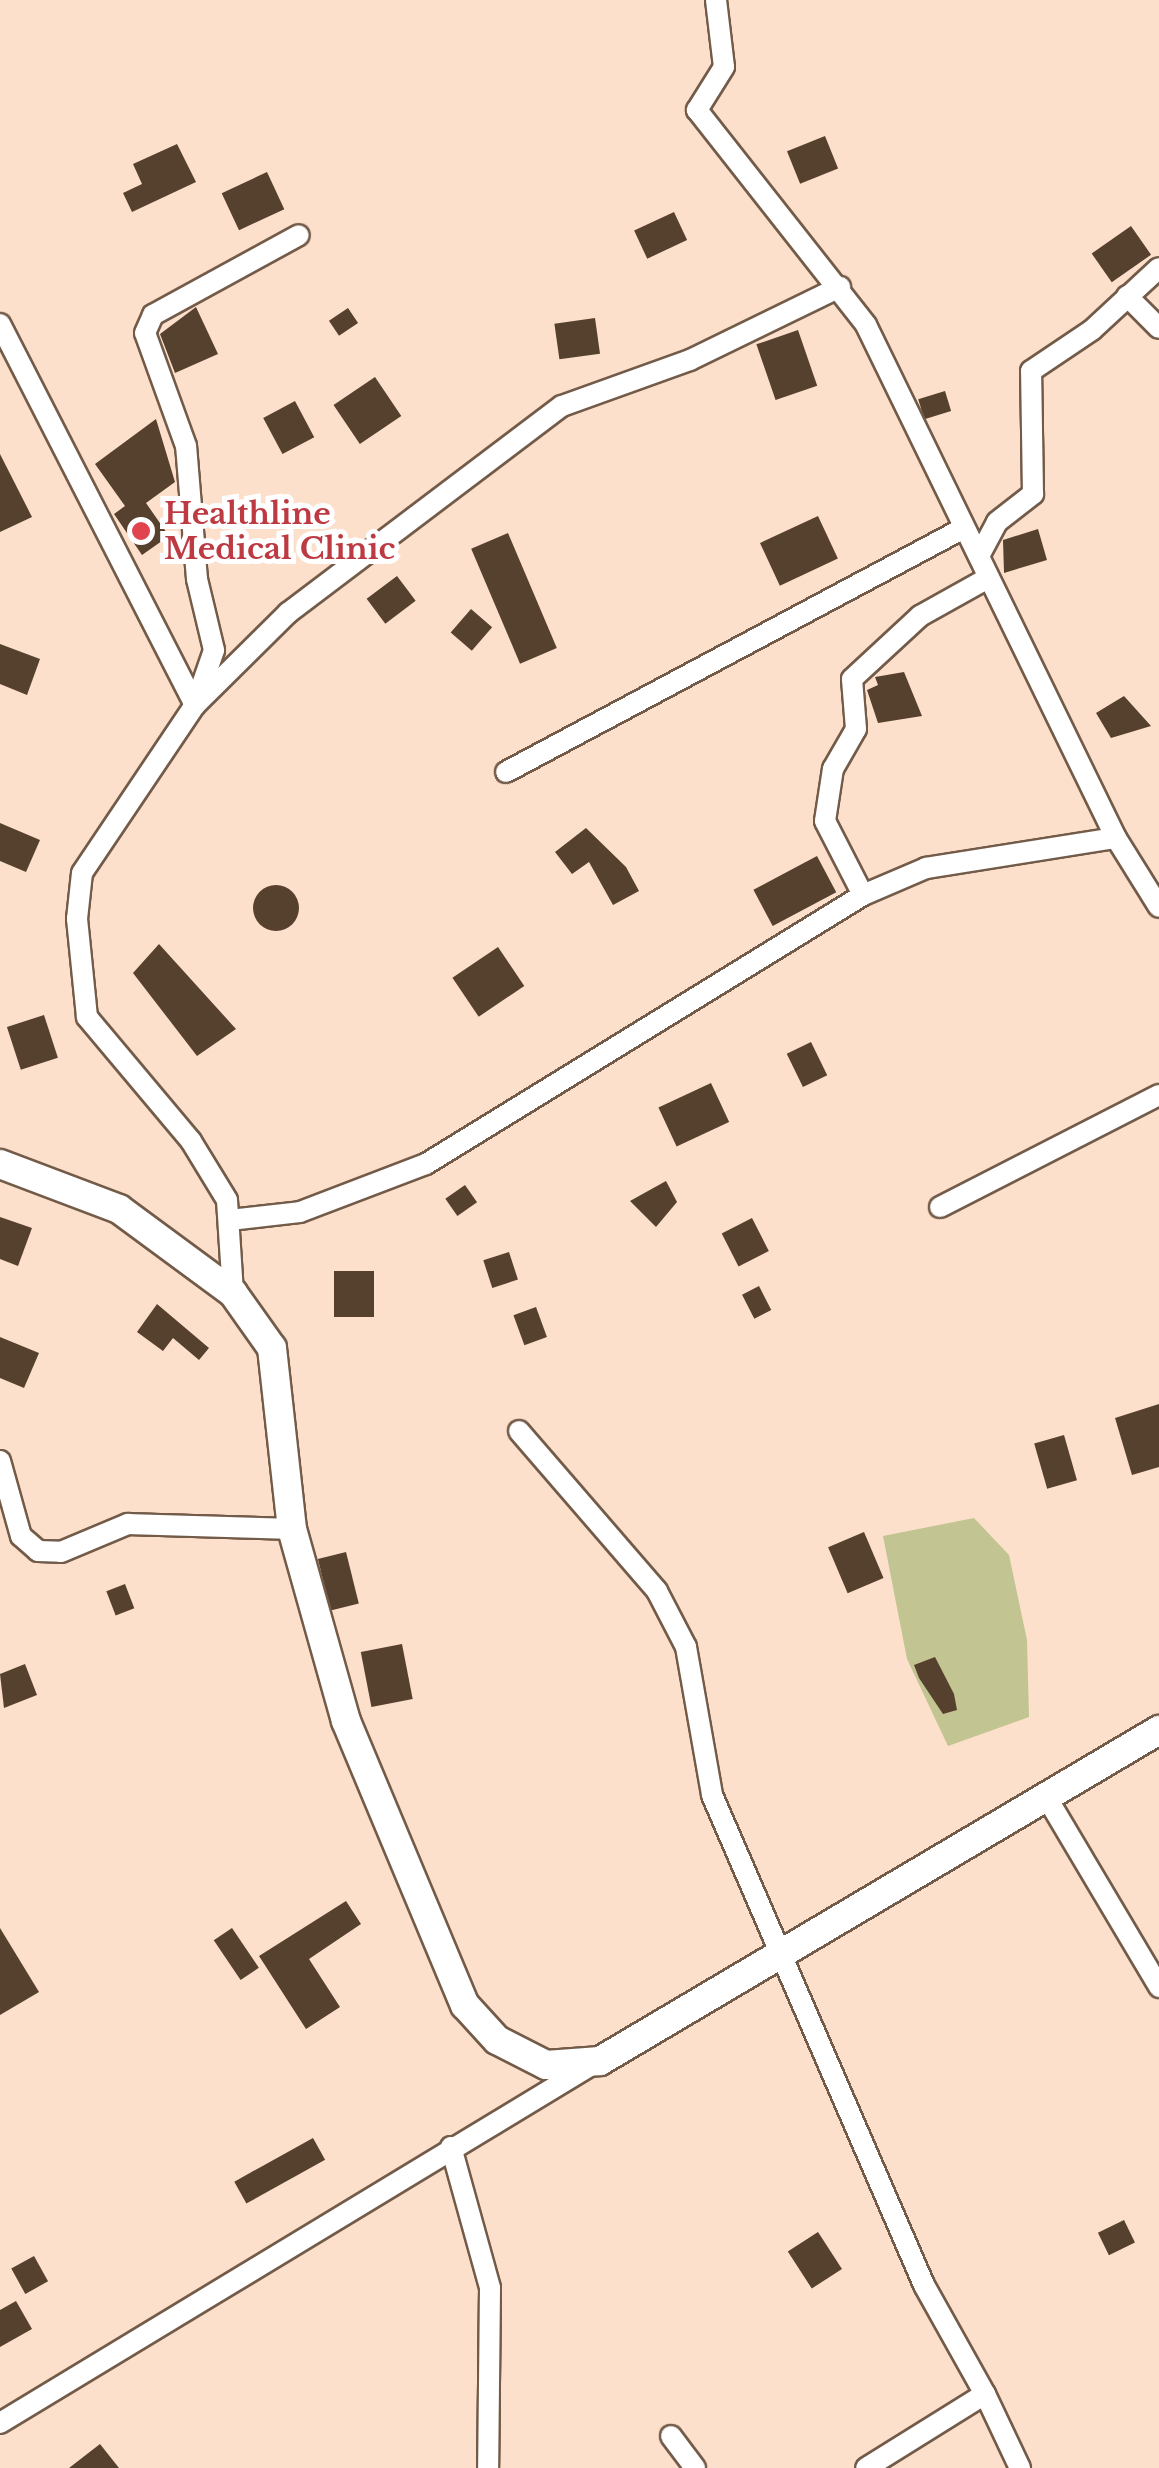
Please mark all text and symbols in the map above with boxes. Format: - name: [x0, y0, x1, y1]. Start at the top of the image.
- place label: Healthline Medical Clinic: [164, 496, 395, 566]
- marker: Healthline Medical Clinic: [128, 518, 154, 544]

